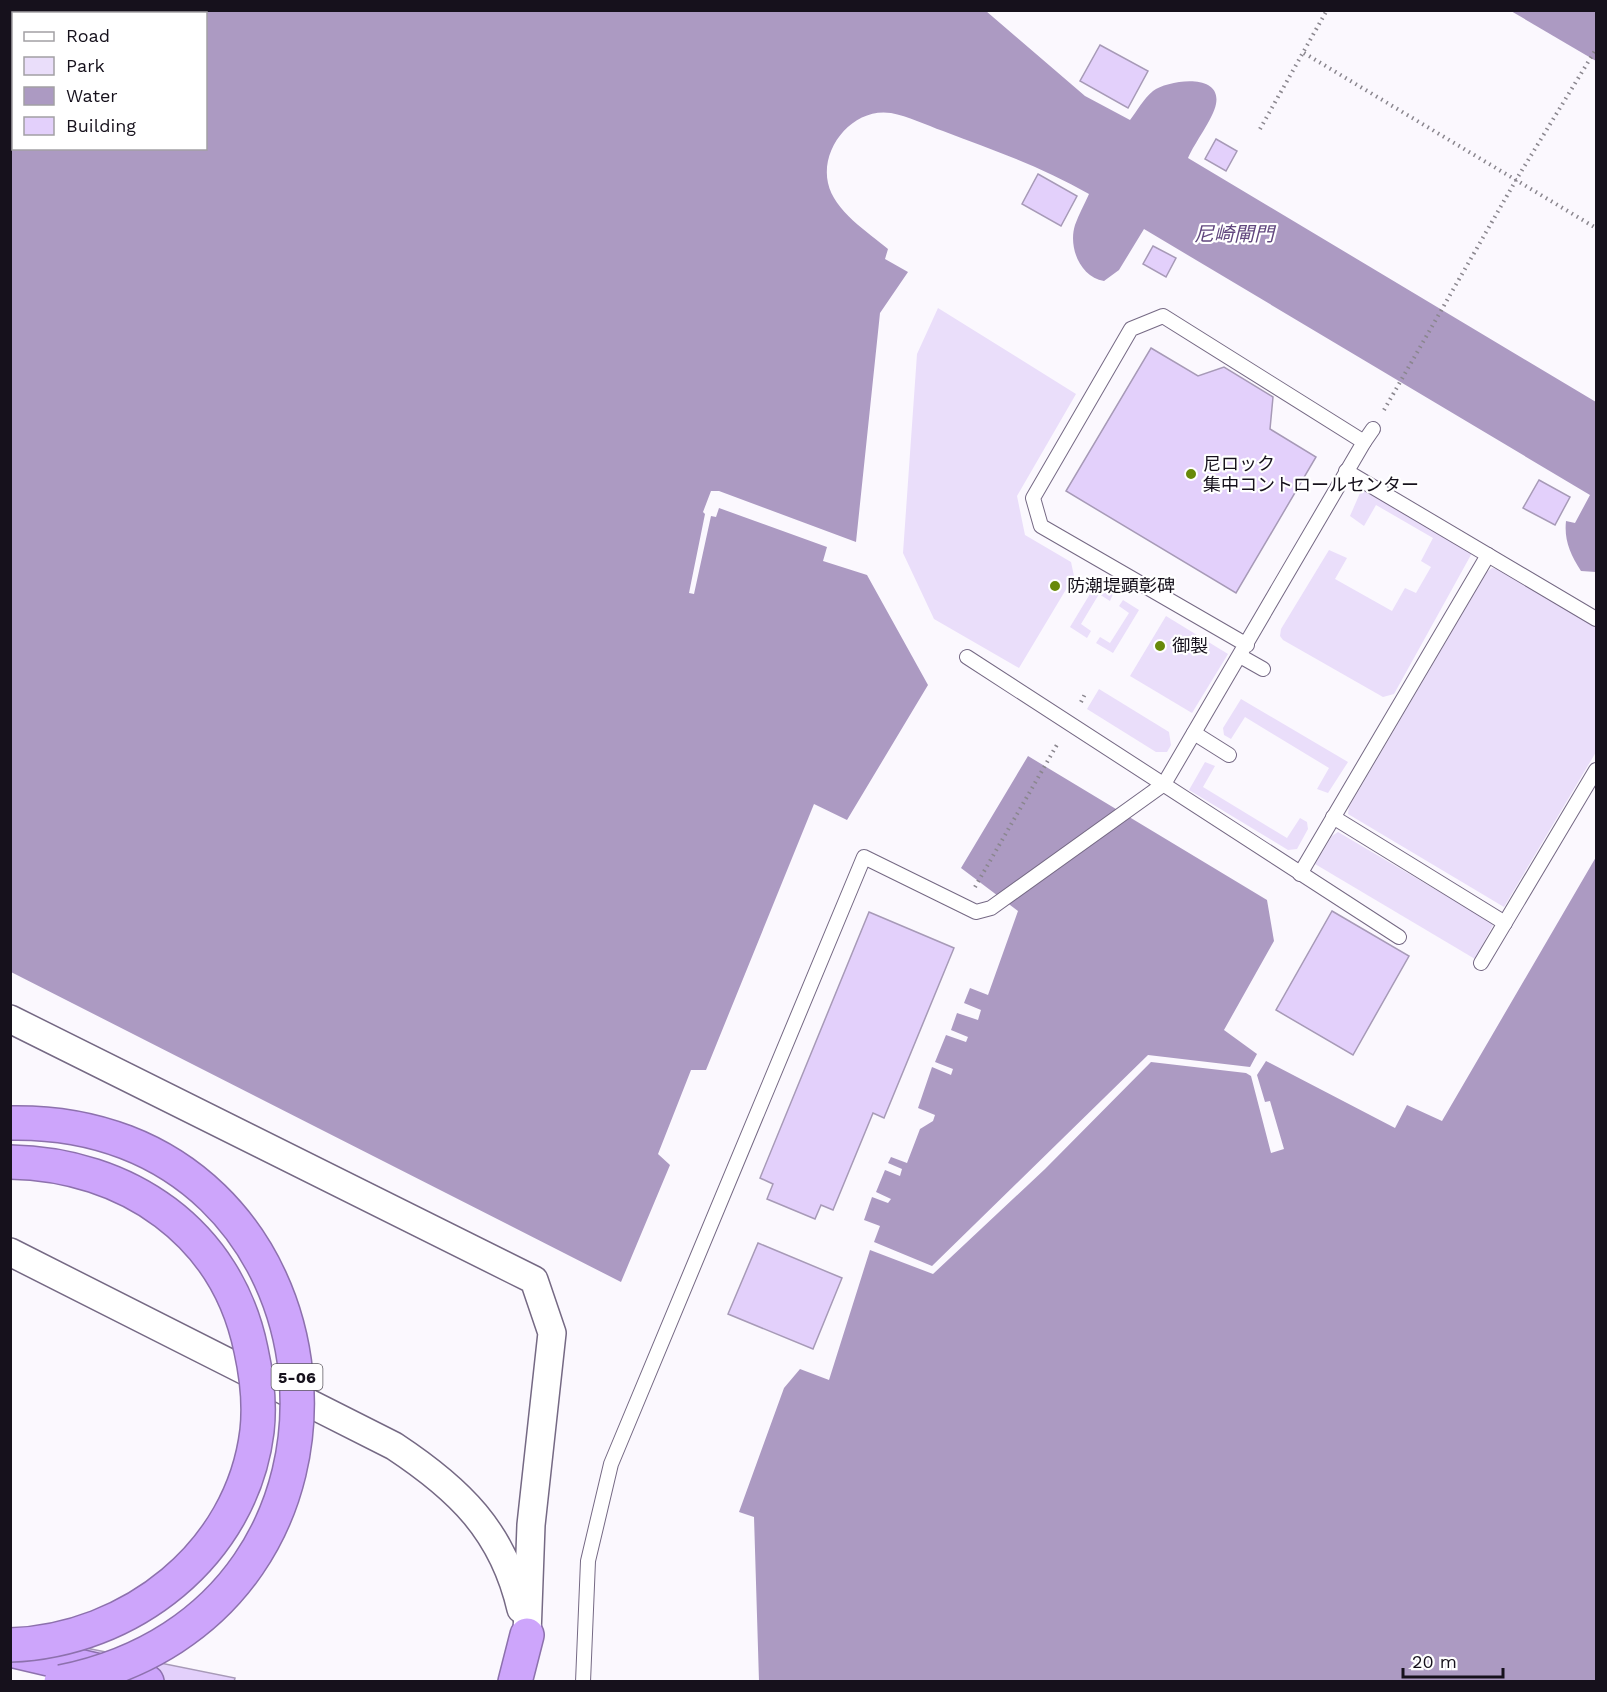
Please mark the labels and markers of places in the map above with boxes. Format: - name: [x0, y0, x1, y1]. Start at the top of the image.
- place label: 尼ロック 集中コントロールセンター: [1203, 453, 1419, 495]
- marker: 尼ロック 集中コントロールセンター: [1184, 467, 1198, 481]
- place label: 防潮堤顕彰碑: [1067, 575, 1175, 596]
- marker: 防潮堤顕彰碑: [1048, 579, 1062, 593]
- place label: 御製: [1172, 635, 1208, 656]
- marker: 御製: [1153, 639, 1167, 653]

